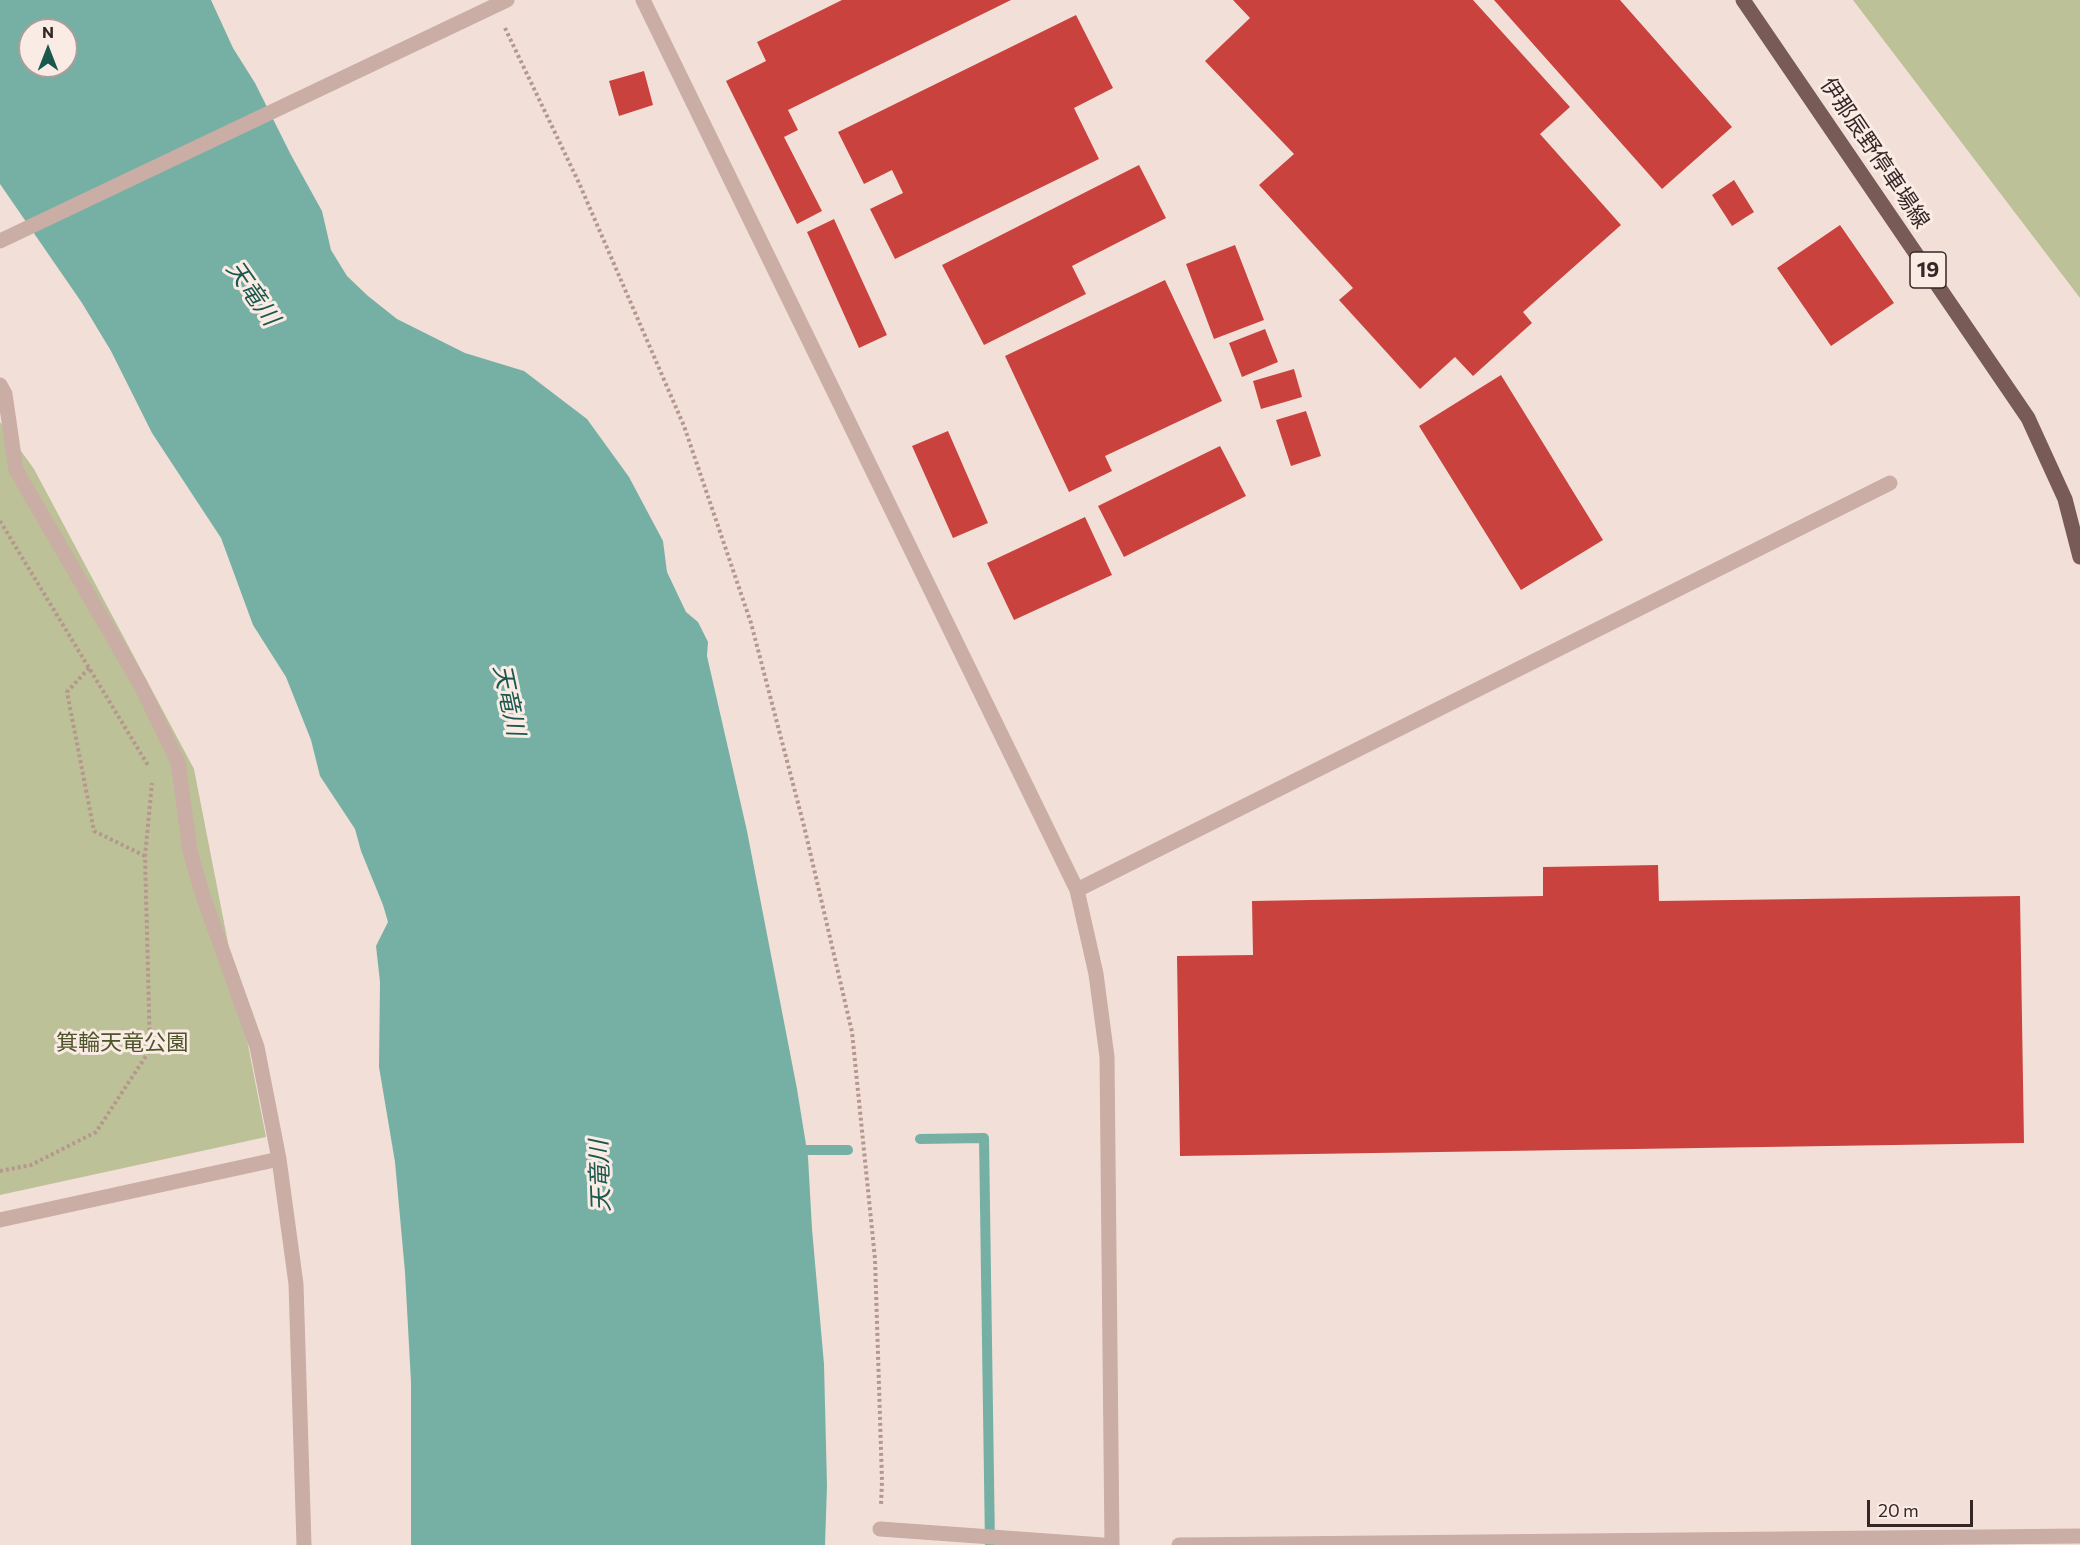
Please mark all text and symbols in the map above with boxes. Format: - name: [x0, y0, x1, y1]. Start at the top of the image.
- north arrow: [18, 18, 78, 78]
- text: N: [42, 22, 54, 41]
- street label: 伊那辰野停車場線: [1815, 73, 1935, 233]
- road number: 19: [1910, 252, 1946, 288]
- water label: 天竜川: [221, 255, 285, 331]
- water label: 天竜川: [487, 662, 531, 738]
- park label: 箕輪天竜公園: [56, 1030, 188, 1056]
- water label: 天竜川: [584, 1140, 616, 1212]
- scale bar: [1870, 1488, 1976, 1526]
- text: 20 m: [1878, 1499, 1919, 1521]

